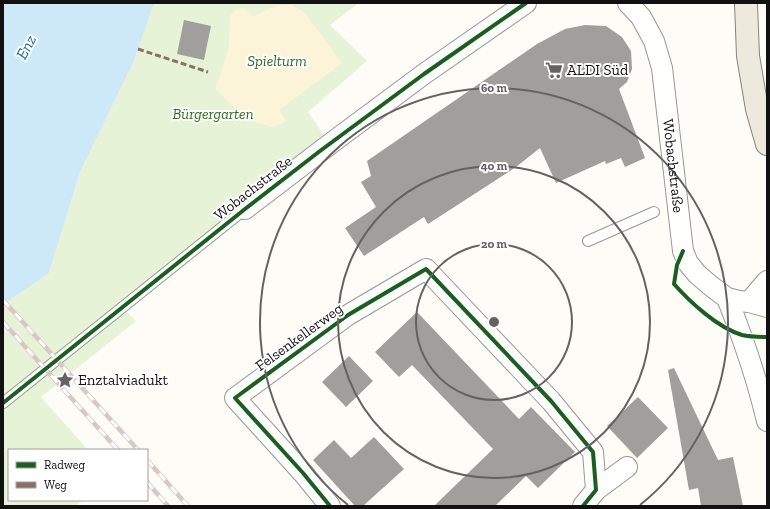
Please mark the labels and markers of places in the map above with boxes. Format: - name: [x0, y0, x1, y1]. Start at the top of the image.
- supermarket icon: ALDI Süd: [544, 60, 564, 80]
- place label: ALDI Süd: [567, 61, 629, 79]
- centre of rings: [487, 315, 501, 329]
- place icon: Enztalviadukt: [55, 370, 75, 390]
- place label: Enztalviadukt: [78, 371, 169, 389]

